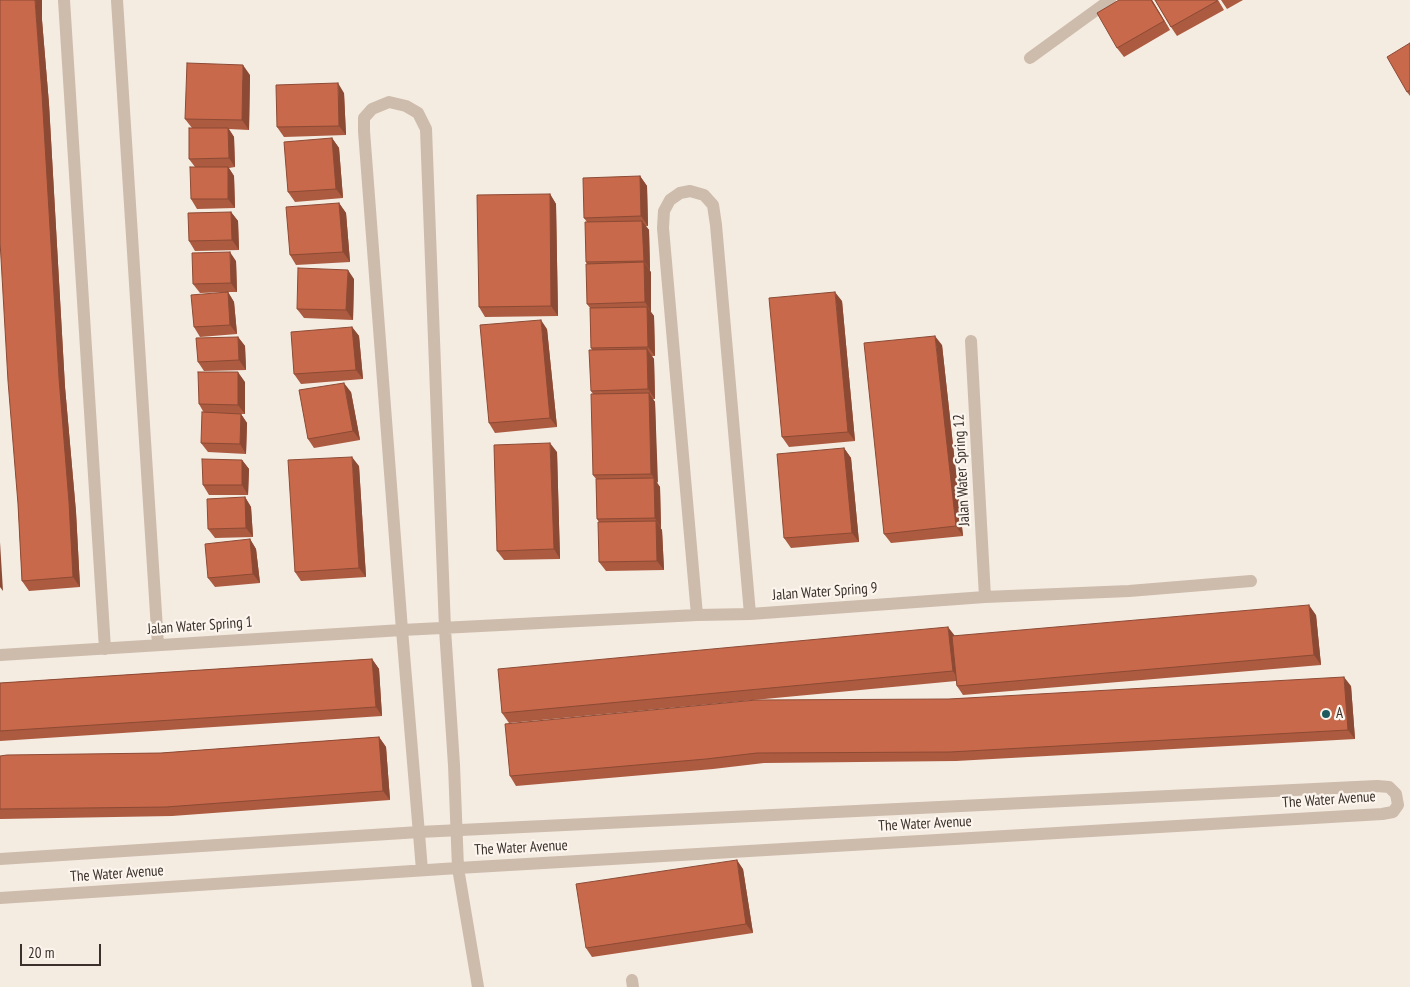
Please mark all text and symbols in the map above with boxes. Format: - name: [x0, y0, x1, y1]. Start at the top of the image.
- street label: Jalan Water Spring 12: [950, 414, 974, 526]
- street label: Jalan Water Spring 9: [772, 579, 878, 605]
- street label: Jalan Water Spring 1: [147, 613, 253, 639]
- place label: A: [1336, 705, 1343, 723]
- marker: A: [1320, 708, 1332, 720]
- street label: The Water Avenue: [1282, 788, 1376, 812]
- street label: The Water Avenue: [878, 813, 972, 835]
- street label: The Water Avenue: [474, 837, 568, 859]
- street label: The Water Avenue: [70, 862, 164, 886]
- scale bar: [22, 934, 104, 966]
- text: 20 m: [28, 943, 54, 962]

